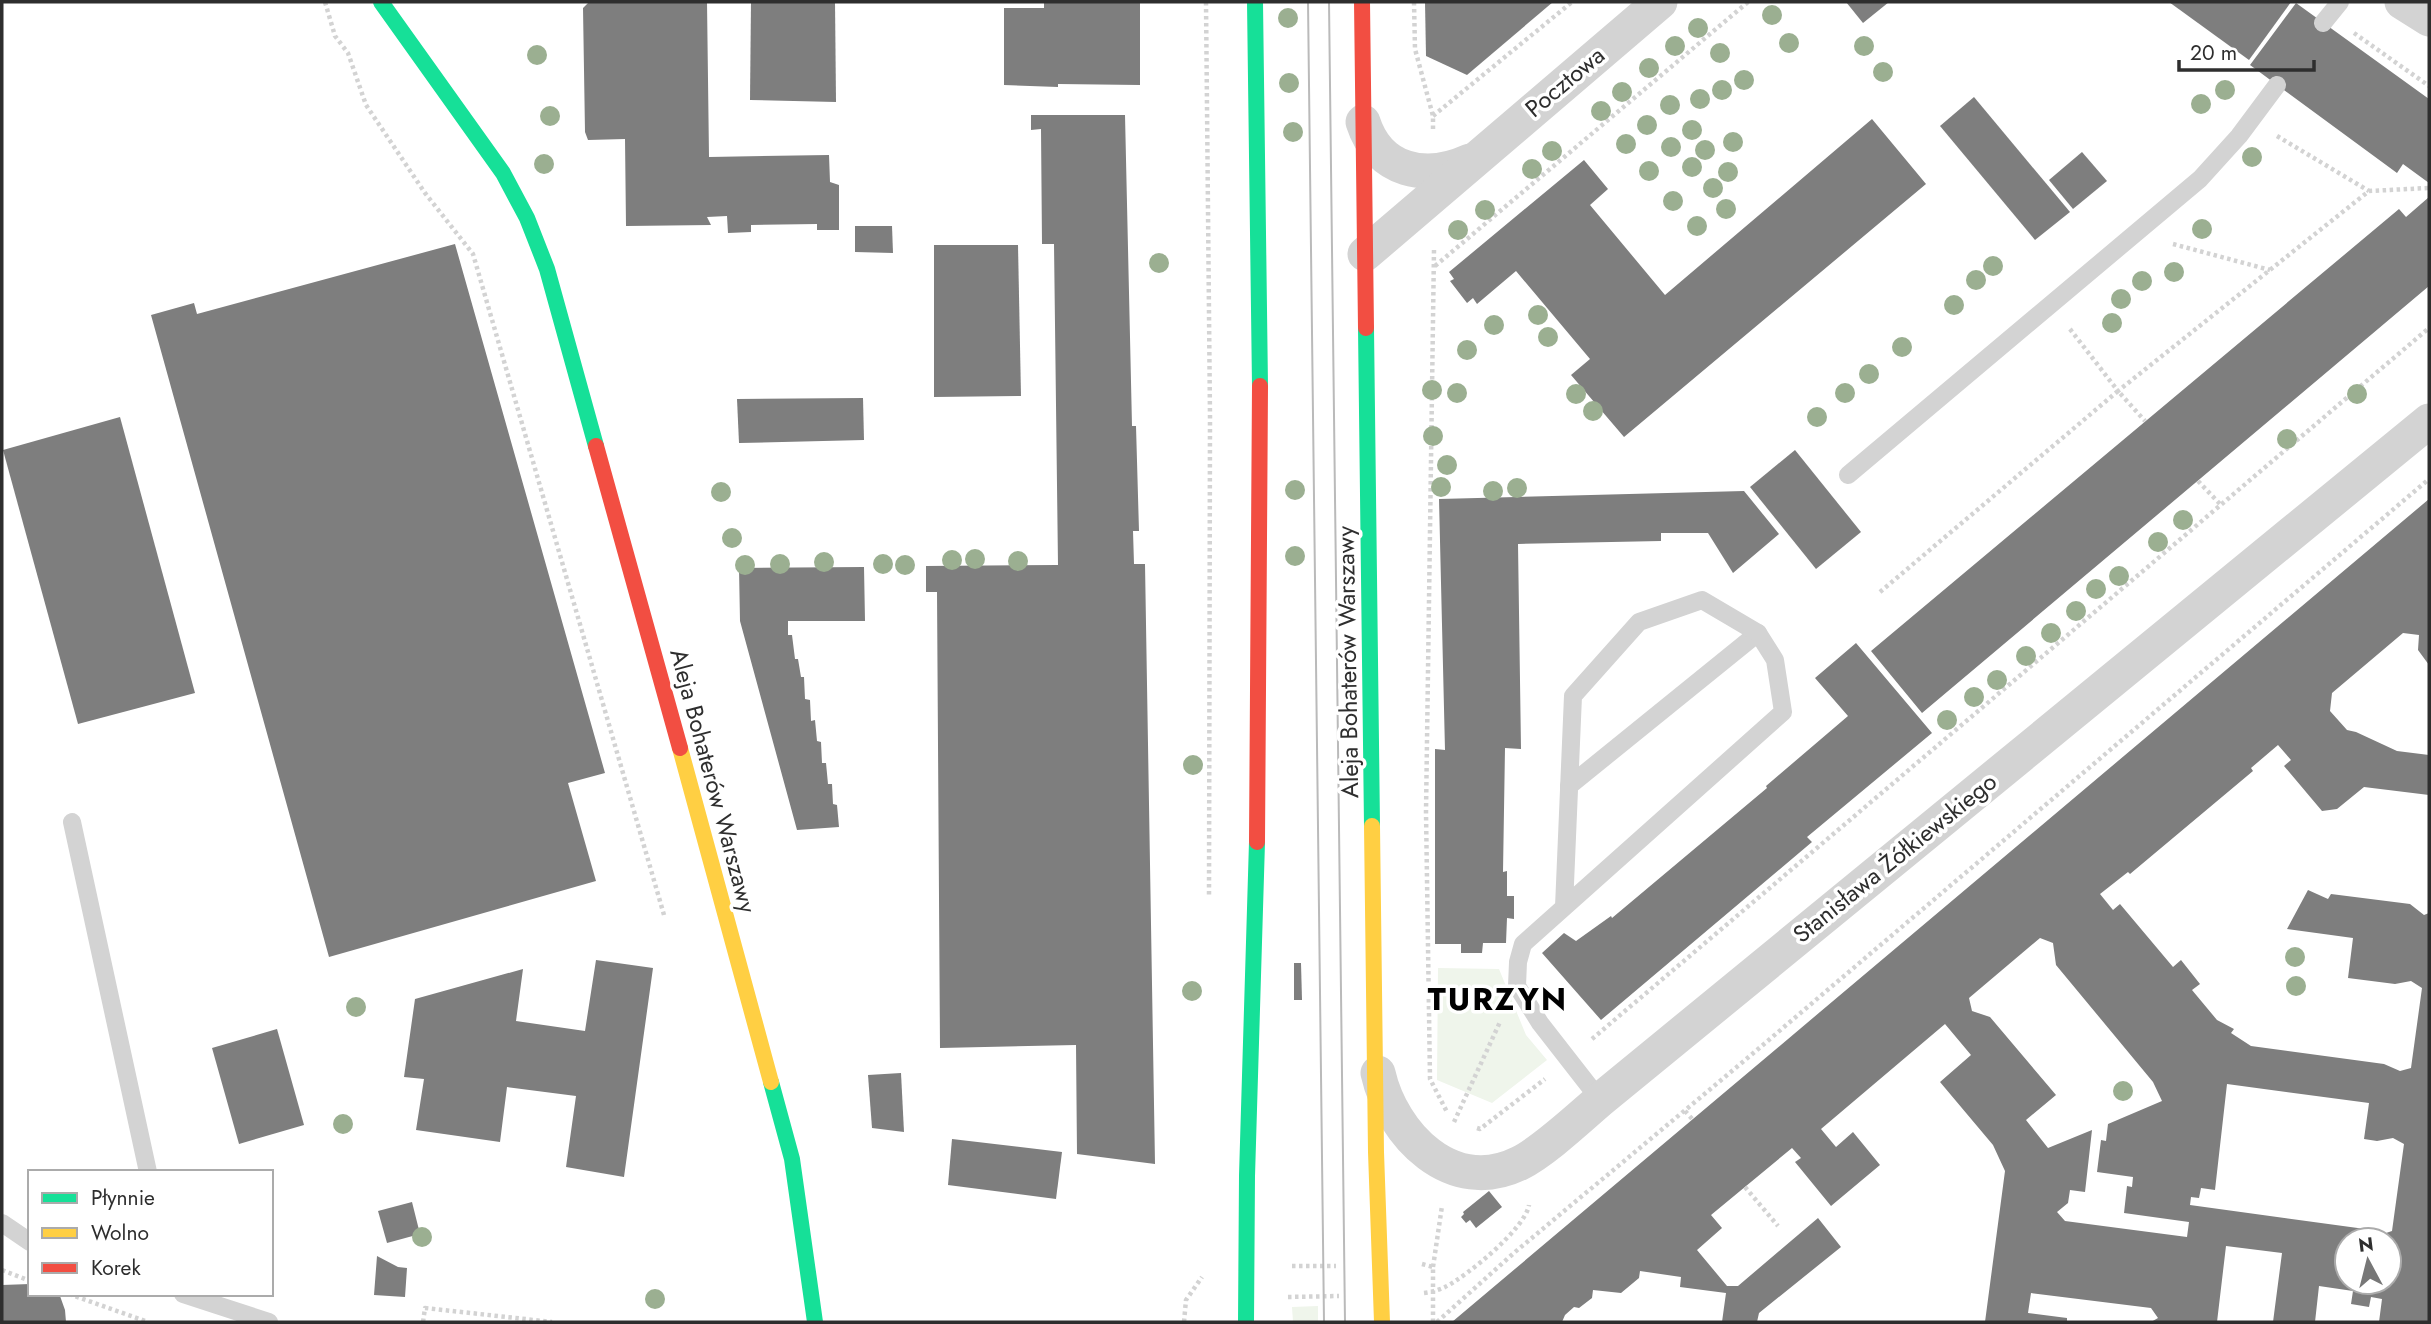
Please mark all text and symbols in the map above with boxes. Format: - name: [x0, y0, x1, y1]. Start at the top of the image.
- scale bar: [2179, 28, 2314, 72]
- street label: Pocztowa: [1517, 38, 1612, 125]
- text: 20 m: [2190, 38, 2237, 68]
- street label: Aleja Bohaterów Warszawy: [1328, 525, 1367, 798]
- street label: Aleja Bohaterów Warszawy: [661, 645, 766, 917]
- street label: Stanisława Żółkiewskiego: [1785, 764, 2004, 951]
- district label: TURZYN: [1428, 976, 1568, 1022]
- legend: [28, 1170, 273, 1296]
- text: Płynnie: [91, 1183, 155, 1213]
- text: Wolno: [91, 1218, 149, 1248]
- north arrow: [2333, 1226, 2403, 1296]
- text: N: [2357, 1230, 2375, 1259]
- text: Korek: [91, 1253, 141, 1283]

